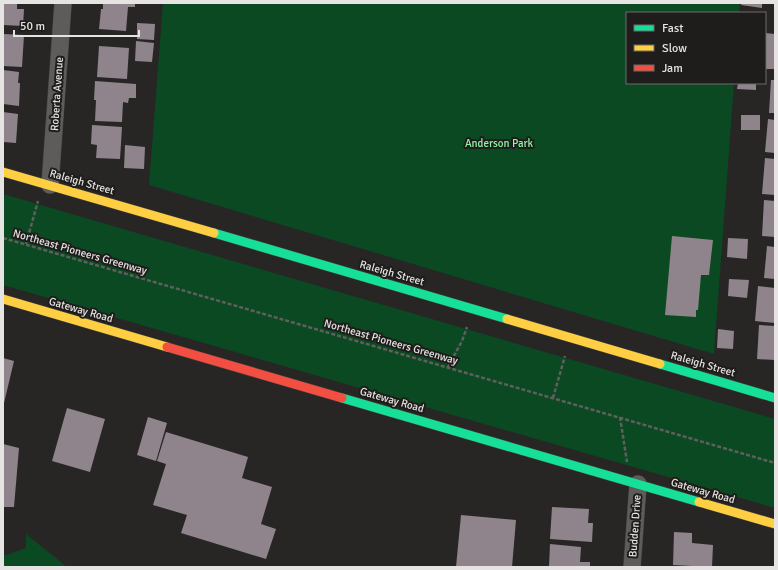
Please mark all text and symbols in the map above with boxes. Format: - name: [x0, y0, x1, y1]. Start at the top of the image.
- scale bar: [14, 12, 139, 38]
- legend: [626, 12, 766, 84]
- text: 50 m: [20, 19, 45, 34]
- text: Fast: [662, 21, 683, 36]
- text: Slow: [662, 41, 687, 56]
- street label: Roberta Avenue: [48, 57, 66, 131]
- text: Jam: [662, 61, 683, 76]
- park label: Anderson Park: [465, 137, 534, 150]
- street label: Raleigh Street: [48, 167, 116, 197]
- street label: Northeast Pioneers Greenway: [11, 227, 149, 278]
- street label: Raleigh Street: [358, 258, 426, 288]
- street label: Gateway Road: [47, 295, 115, 325]
- street label: Northeast Pioneers Greenway: [322, 317, 460, 368]
- street label: Raleigh Street: [669, 349, 737, 379]
- street label: Gateway Road: [358, 385, 426, 415]
- street label: Gateway Road: [669, 476, 737, 506]
- street label: Budden Drive: [626, 494, 644, 558]

